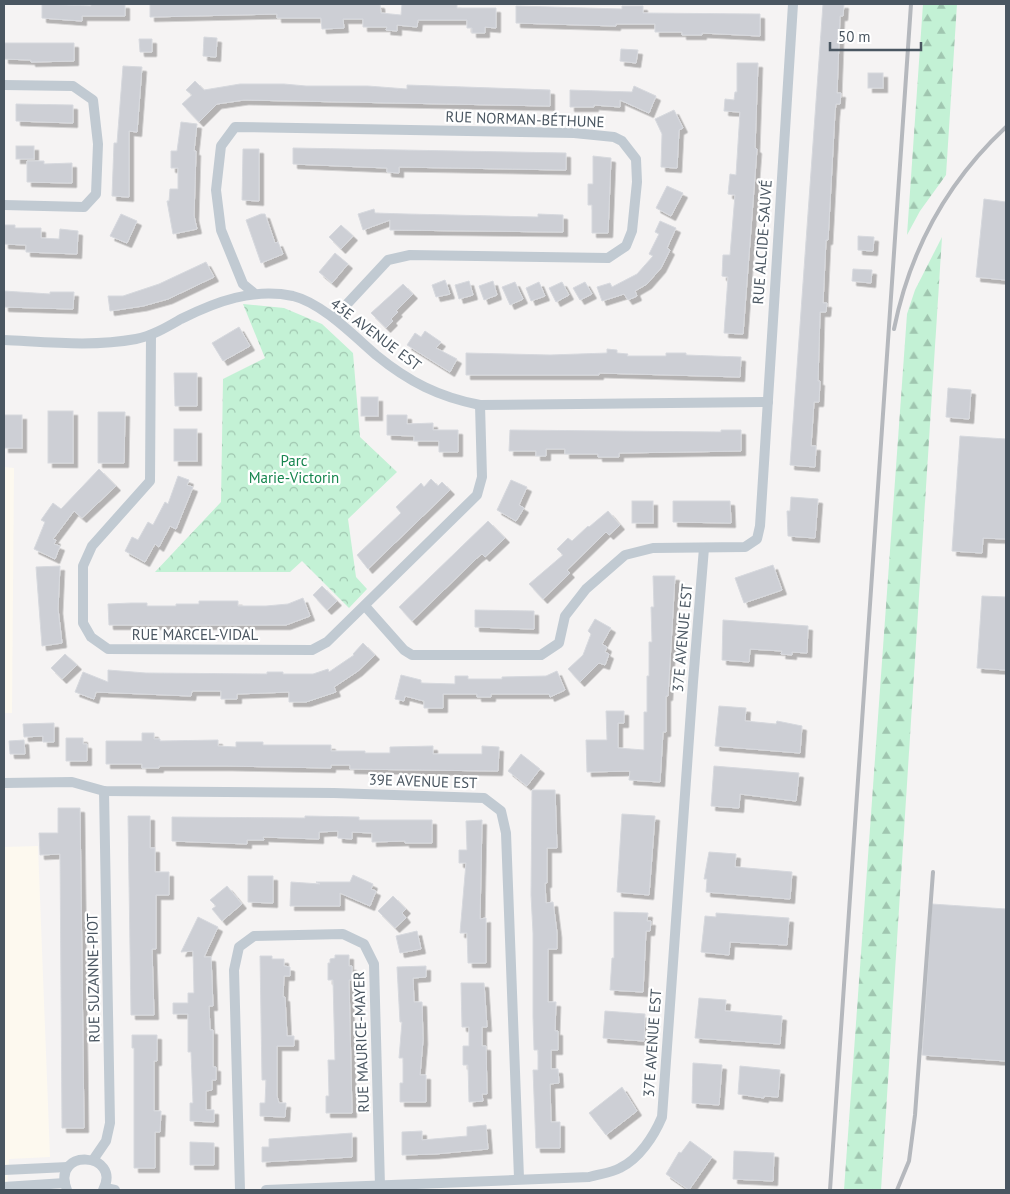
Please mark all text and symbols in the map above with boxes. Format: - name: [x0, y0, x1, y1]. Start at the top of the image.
- scale bar: [830, 20, 921, 52]
- text: 50 m: [838, 27, 871, 46]
- street label: RUE NORMAN-BÉTHUNE: [445, 107, 605, 131]
- street label: RUE ALCIDE-SAUVÉ: [748, 179, 776, 305]
- street label: 43E AVENUE EST: [327, 294, 426, 375]
- park label: Parc Marie-Victorin: [249, 451, 339, 487]
- street label: 37E AVENUE EST: [668, 582, 696, 693]
- street label: RUE MARCEL-VIDAL: [132, 625, 259, 644]
- street label: 39E AVENUE EST: [368, 770, 478, 792]
- street label: RUE SUZANNE-PIOT: [82, 912, 104, 1043]
- street label: RUE MAURICE-MAYER: [349, 971, 373, 1113]
- street label: 37E AVENUE EST: [639, 987, 665, 1098]

